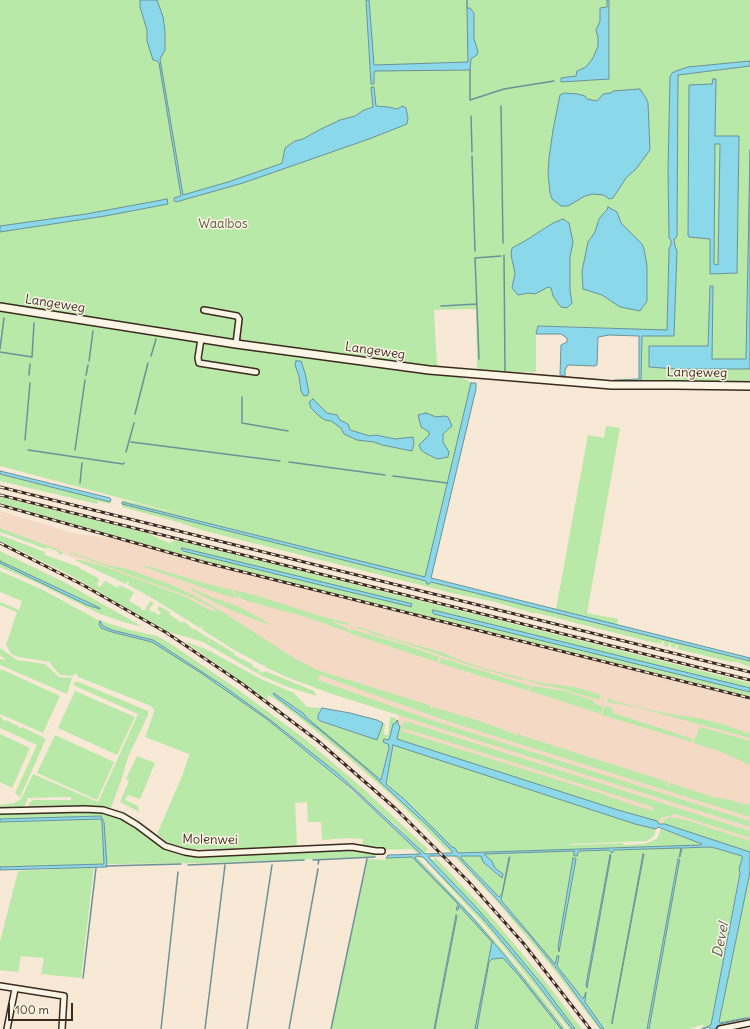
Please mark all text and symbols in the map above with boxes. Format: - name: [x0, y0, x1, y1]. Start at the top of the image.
- park label: Waalbos: [198, 216, 248, 232]
- street label: Langeweg: [24, 292, 86, 316]
- street label: Langeweg: [344, 339, 406, 363]
- street label: Langeweg: [667, 365, 727, 381]
- street label: Molenwei: [182, 832, 238, 848]
- water label: Devel: [709, 921, 733, 959]
- scale bar: [10, 995, 75, 1021]
- text: 100 m: [15, 1002, 49, 1017]

